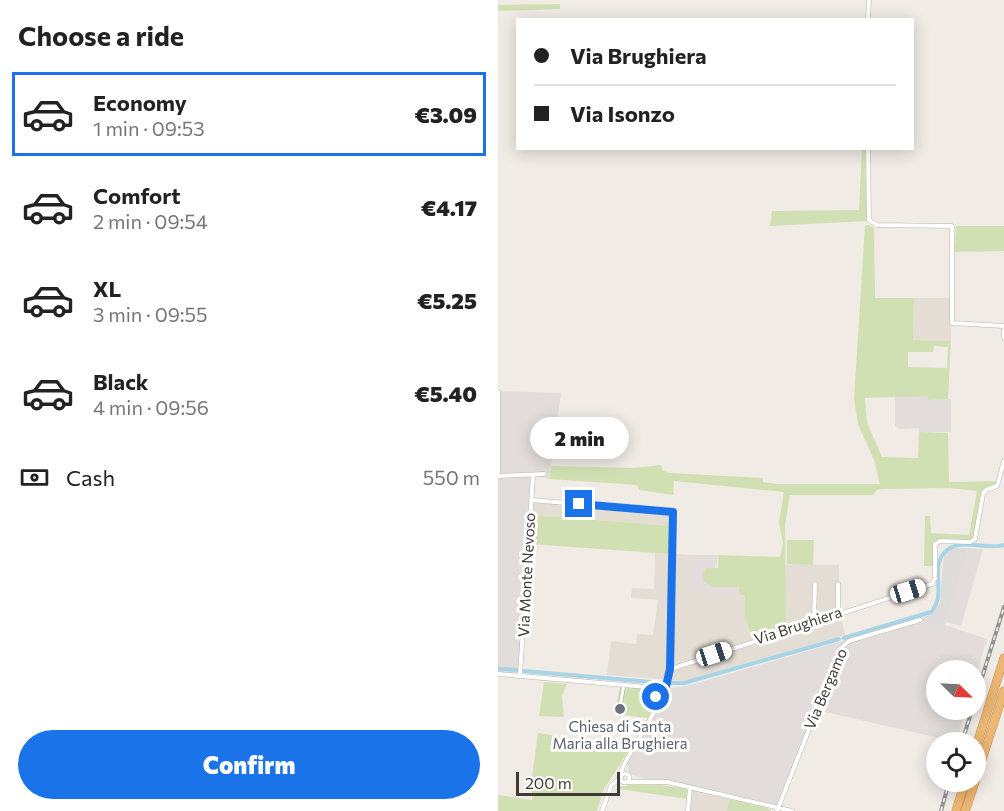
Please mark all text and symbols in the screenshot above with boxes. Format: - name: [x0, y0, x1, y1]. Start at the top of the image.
- text: Choose a ride: [18, 19, 184, 52]
- text: Via Brughiera: [570, 42, 707, 69]
- icon: car: [21, 87, 75, 141]
- text: Economy: [93, 89, 187, 116]
- text: Via Isonzo: [570, 100, 675, 127]
- text: €3.09: [414, 101, 477, 128]
- text: 1 min · 09:53: [93, 116, 205, 140]
- icon: car: [21, 180, 75, 234]
- text: Comfort: [93, 182, 181, 209]
- text: €4.17: [421, 194, 477, 221]
- text: 2 min · 09:54: [93, 209, 208, 233]
- icon: car: [21, 273, 75, 327]
- text: XL: [93, 275, 121, 302]
- text: €5.25: [417, 287, 477, 314]
- text: 3 min · 09:55: [93, 302, 208, 326]
- icon: car: [21, 366, 75, 420]
- text: Black: [93, 368, 148, 395]
- text: €5.40: [414, 380, 477, 407]
- text: 4 min · 09:56: [93, 395, 209, 419]
- callout: 2 min: [530, 417, 628, 459]
- text: 2 min: [554, 426, 605, 450]
- icon: cash: [18, 461, 51, 494]
- text: Cash: [66, 464, 115, 491]
- text: 550 m: [423, 465, 480, 489]
- route end: [565, 490, 592, 517]
- street label: Via Monte Nevoso: [514, 512, 538, 638]
- car: [888, 577, 928, 605]
- street label: Via Brughiera: [752, 602, 844, 648]
- car: [694, 640, 734, 668]
- street label: Via Bergamo: [800, 645, 850, 732]
- north arrow: [926, 660, 986, 720]
- map controls: [926, 660, 986, 792]
- route start: [642, 683, 669, 710]
- marker: Chiesa di Santa Maria alla Brughiera: [613, 702, 627, 716]
- place label: Chiesa di Santa Maria alla Brughiera: [552, 717, 688, 752]
- button: Confirm: [18, 730, 480, 799]
- button: locate: [926, 732, 986, 792]
- scale bar: [516, 769, 620, 796]
- text: 200 m: [525, 773, 572, 792]

